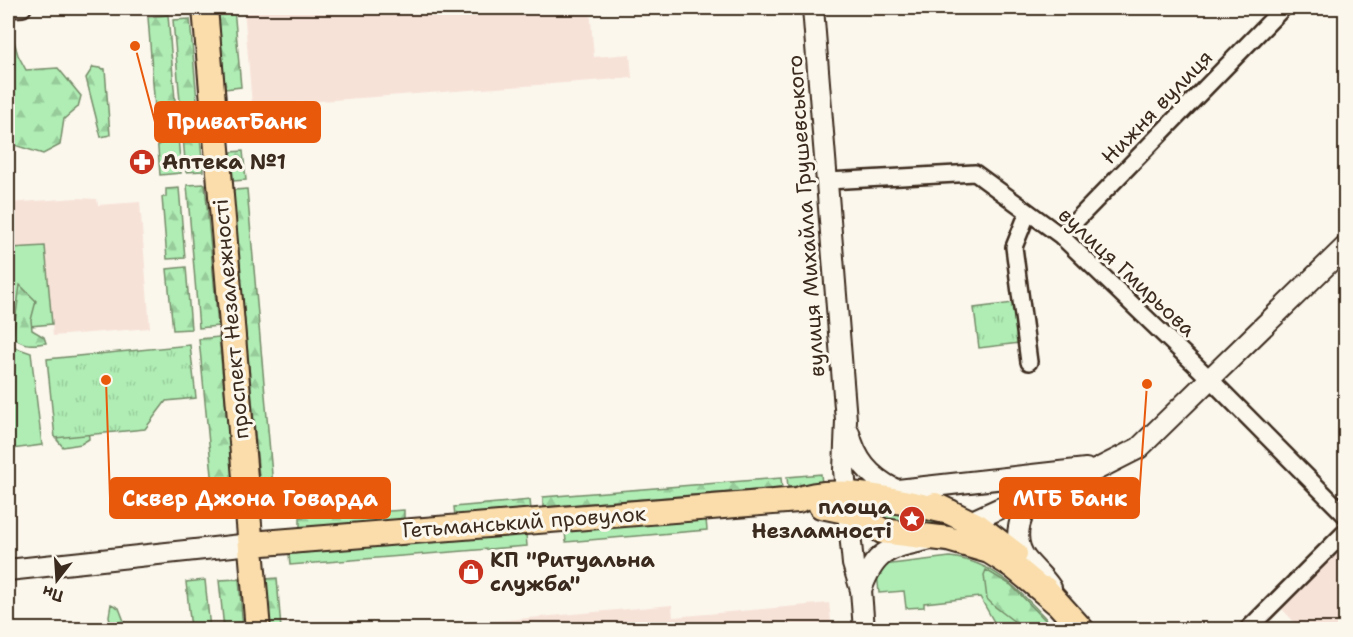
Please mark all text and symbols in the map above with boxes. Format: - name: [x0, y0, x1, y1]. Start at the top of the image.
- street label: Нижня вулиця: [1095, 44, 1219, 170]
- street label: вулиця Михайла Грушевського: [781, 54, 831, 378]
- callout: ПриватБанк: [155, 102, 320, 142]
- text: ПриватБанк: [167, 107, 307, 136]
- pharmacy icon: Аптека №1: [127, 147, 157, 177]
- place label: Аптека №1: [162, 148, 286, 176]
- street label: проспект Незалежності: [207, 198, 255, 440]
- street label: вулиця Гмирьова: [1052, 201, 1202, 343]
- callout: Сквер Джона Говарда: [110, 478, 390, 518]
- callout: МТБ Банк: [1000, 478, 1139, 518]
- text: Сквер Джона Говарда: [122, 484, 378, 513]
- text: МТБ Банк: [1013, 484, 1128, 513]
- place label: площа Незламності: [751, 493, 893, 545]
- street label: Гетьманський провулок: [401, 500, 647, 544]
- place icon: площа Незламності: [897, 504, 927, 534]
- place label: КП "Ритуальна служба": [490, 546, 656, 598]
- north arrow: [27, 550, 87, 610]
- shop icon: КП "Ритуальна служба": [456, 557, 486, 587]
- text: Пн: [40, 581, 66, 607]

